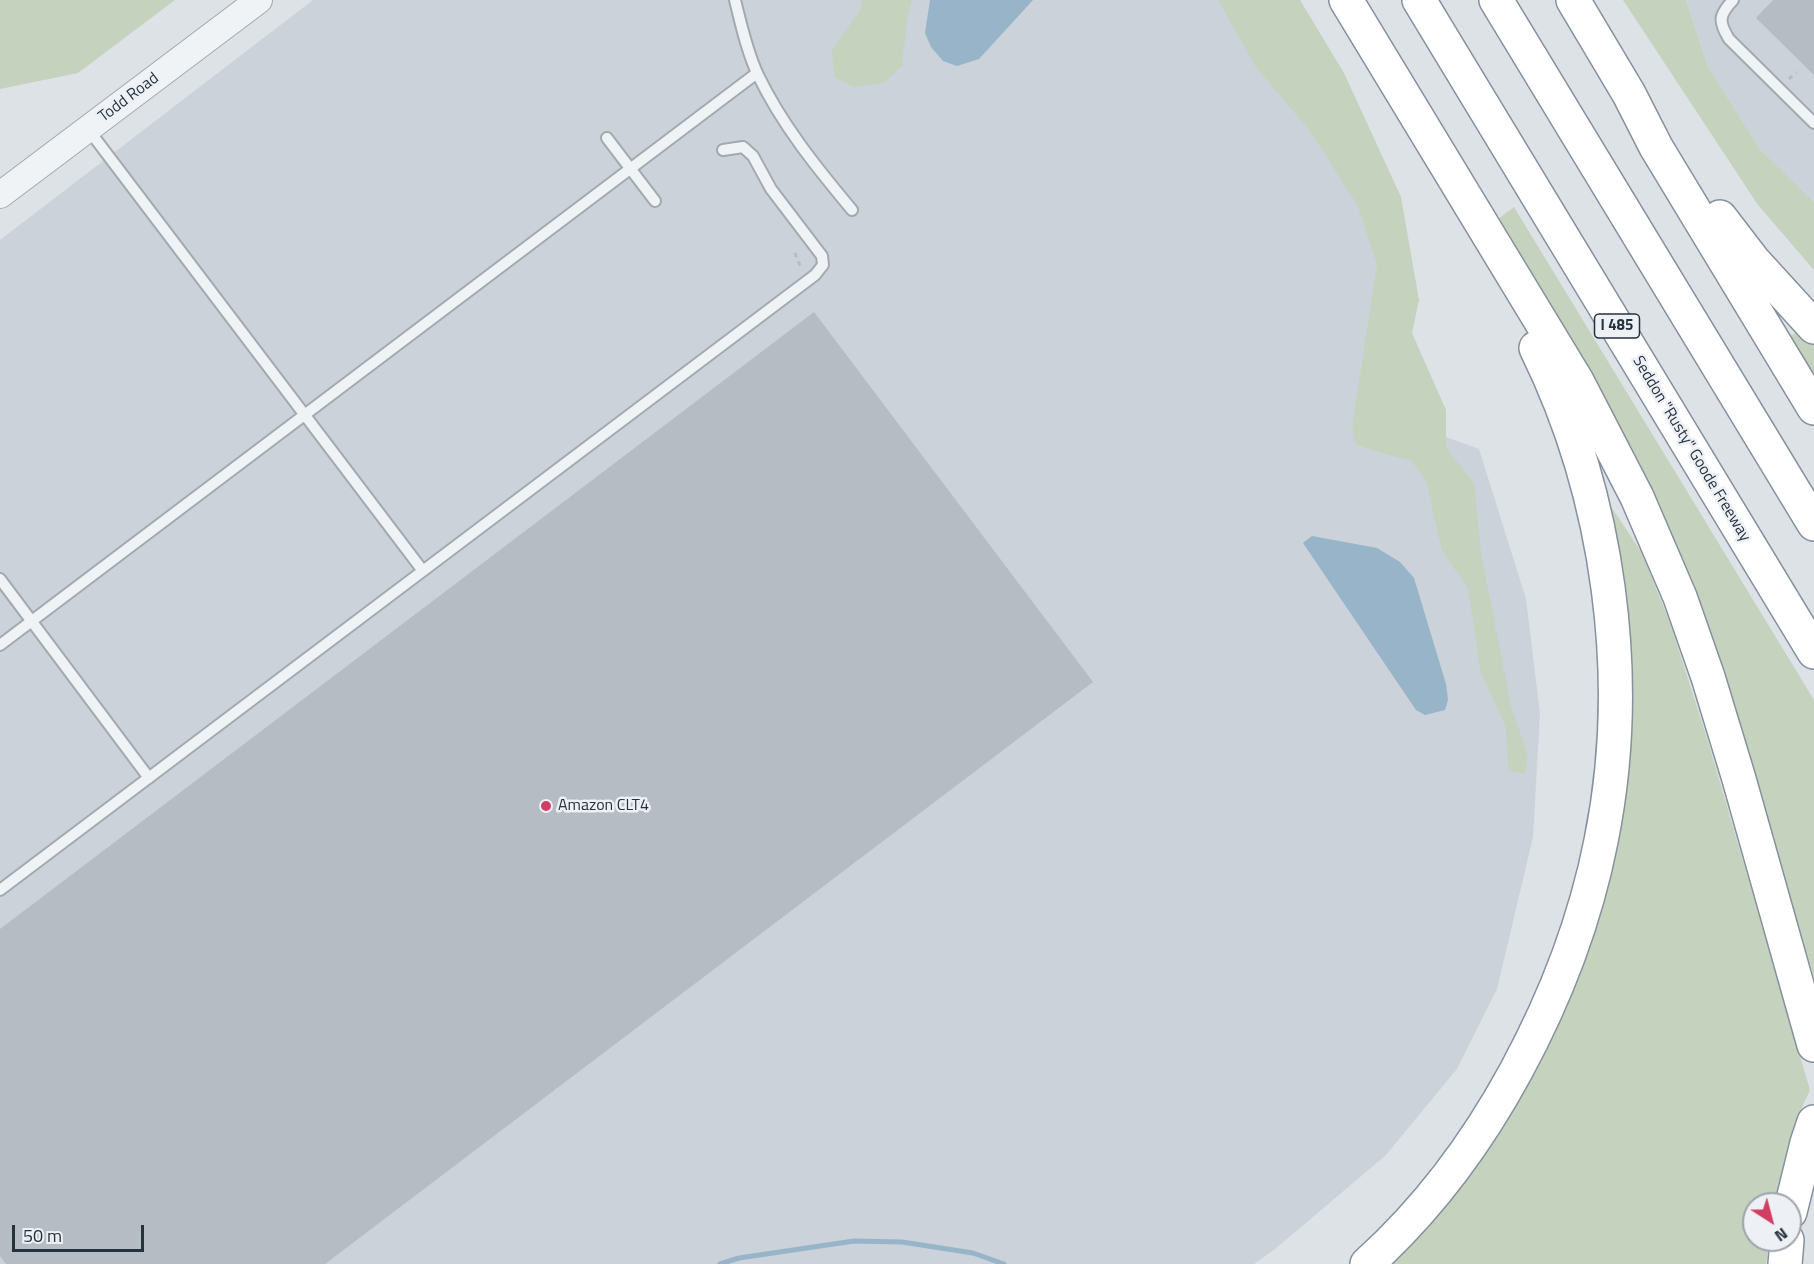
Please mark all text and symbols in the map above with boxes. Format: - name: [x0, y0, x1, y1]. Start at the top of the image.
- street label: Todd Road: [95, 69, 163, 127]
- road number: I 485: [1594, 314, 1640, 338]
- street label: Seddon "Rusty" Goode Freeway: [1628, 353, 1754, 545]
- place label: Amazon CLT4: [558, 796, 649, 816]
- marker: Amazon CLT4: [539, 799, 553, 813]
- north arrow: [1742, 1192, 1802, 1252]
- scale bar: [15, 1213, 147, 1251]
- text: 50 m: [23, 1222, 62, 1249]
- text: N: [1770, 1222, 1793, 1248]

